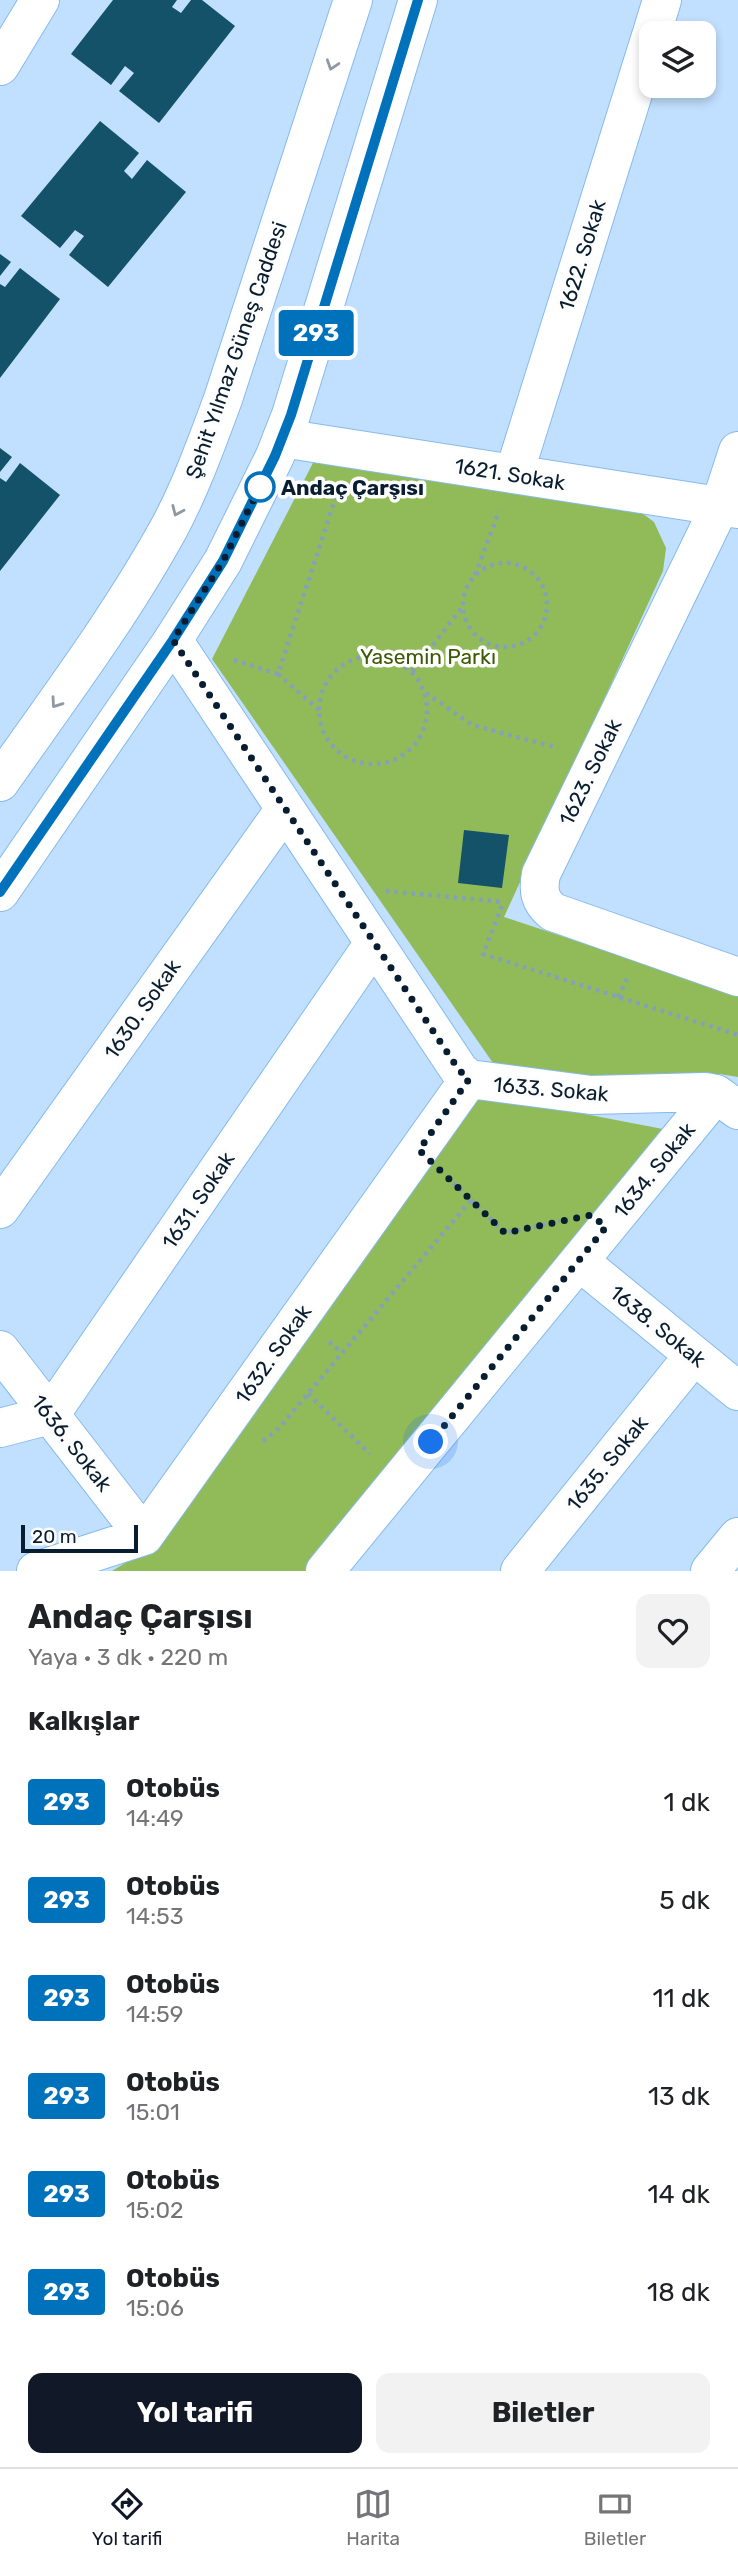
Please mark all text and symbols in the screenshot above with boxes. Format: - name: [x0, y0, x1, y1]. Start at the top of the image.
- map controls: [639, 21, 716, 98]
- button: layers: [639, 21, 716, 98]
- one-way arrow: [326, 58, 340, 70]
- street label: 1622. Sokak: [553, 196, 611, 314]
- street label: Şehit Yılmaz Güneş Caddesi: [180, 218, 292, 482]
- line badge: 293: [276, 310, 356, 356]
- text: 293: [293, 319, 339, 347]
- street label: 1621. Sokak: [453, 453, 567, 495]
- marker: Andaç Çarşısı: [245, 472, 275, 502]
- place label: Andaç Çarşısı: [281, 475, 424, 500]
- one-way arrow: [171, 504, 185, 516]
- park label: Yasemin Parkı: [360, 644, 496, 669]
- one-way arrow: [52, 695, 64, 708]
- street label: 1623. Sokak: [554, 715, 627, 829]
- street label: 1630. Sokak: [99, 954, 186, 1064]
- street label: 1633. Sokak: [492, 1072, 610, 1106]
- street label: 1634. Sokak: [608, 1117, 700, 1223]
- street label: 1631. Sokak: [156, 1147, 240, 1253]
- street label: 1638. Sokak: [605, 1280, 711, 1372]
- street label: 1632. Sokak: [230, 1300, 316, 1408]
- street label: 1636. Sokak: [27, 1390, 118, 1496]
- street label: 1635. Sokak: [561, 1410, 653, 1516]
- your location: [413, 1424, 448, 1459]
- scale bar: [21, 1522, 138, 1554]
- text: 20 m: [32, 1525, 77, 1548]
- button: heart: [636, 1594, 710, 1668]
- text: Andaç Çarşısı: [28, 1597, 253, 1636]
- text: Yaya · 3 dk · 220 m: [28, 1643, 228, 1671]
- text: Kalkışlar: [28, 1706, 139, 1737]
- text: Otobüs: [126, 1773, 220, 1804]
- text: 1 dk: [664, 1787, 710, 1818]
- text: 293: [43, 1788, 90, 1816]
- text: 14:49: [126, 1804, 184, 1832]
- text: Otobüs: [126, 1871, 220, 1902]
- text: 5 dk: [659, 1885, 710, 1916]
- text: 293: [43, 1886, 90, 1914]
- text: 14:53: [126, 1902, 184, 1930]
- text: Otobüs: [126, 1969, 220, 2000]
- text: 11 dk: [652, 1983, 710, 2014]
- text: 293: [43, 1984, 90, 2012]
- text: 14:59: [126, 2000, 183, 2028]
- text: Otobüs: [126, 2067, 220, 2098]
- text: 13 dk: [648, 2081, 710, 2112]
- text: 293: [43, 2082, 90, 2110]
- text: 15:01: [126, 2098, 180, 2126]
- text: Otobüs: [126, 2165, 220, 2196]
- text: 14 dk: [647, 2179, 710, 2210]
- text: 293: [43, 2180, 90, 2208]
- text: 15:02: [126, 2196, 184, 2224]
- text: Otobüs: [126, 2263, 220, 2294]
- text: 18 dk: [647, 2277, 710, 2308]
- text: 293: [43, 2278, 90, 2306]
- text: 15:06: [126, 2294, 184, 2322]
- button: Yol tarifi: [28, 2373, 362, 2453]
- button: Biletler: [376, 2373, 710, 2453]
- tab: Yol tarifi: [92, 2485, 163, 2550]
- tab: Harita: [346, 2485, 400, 2550]
- tab: Biletler: [584, 2485, 646, 2550]

